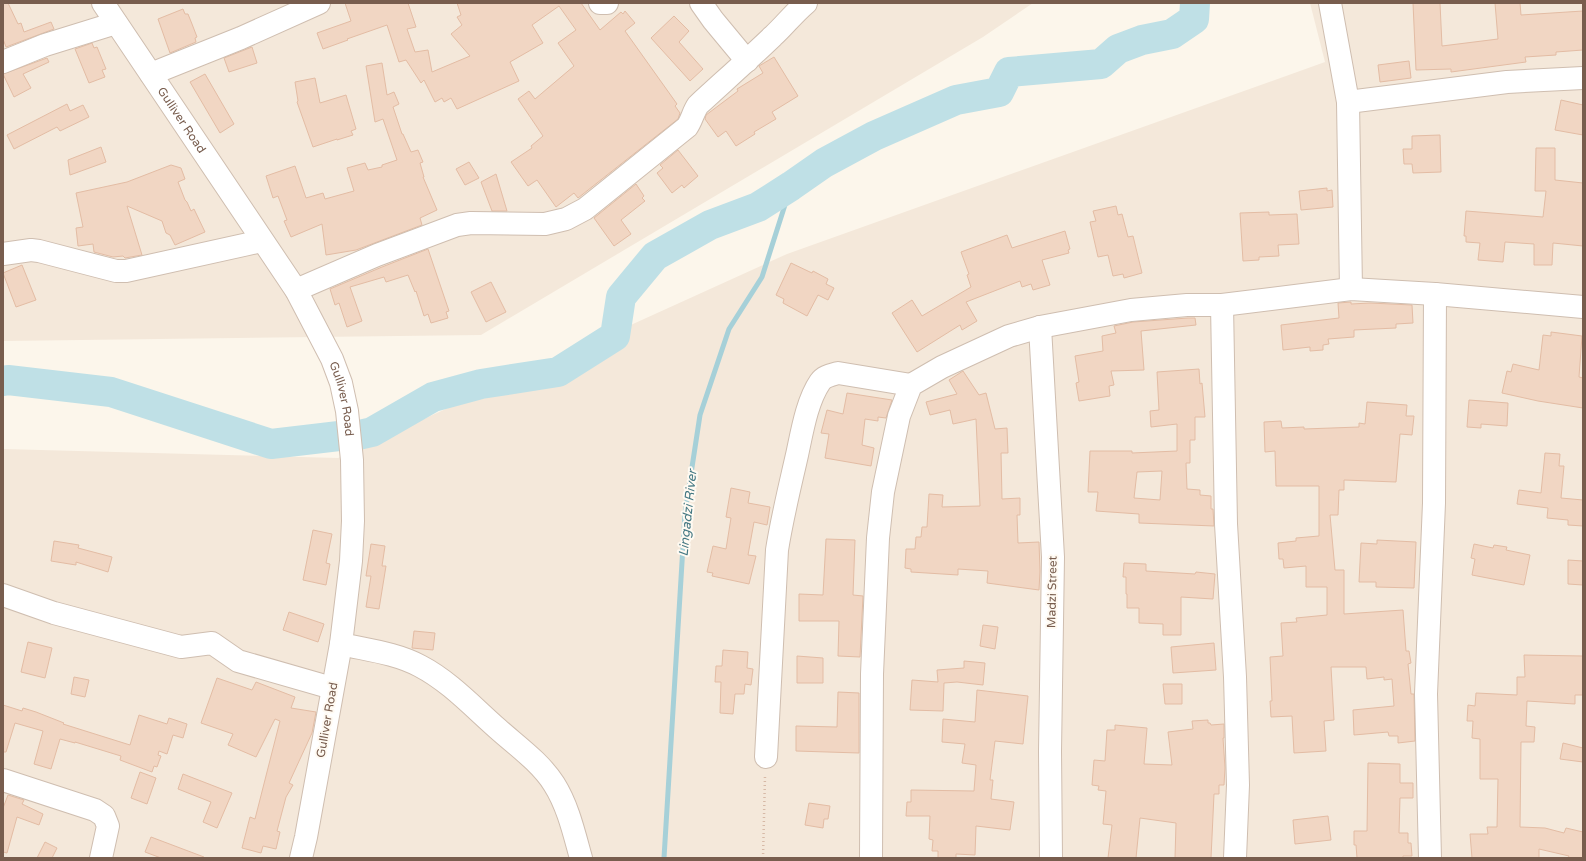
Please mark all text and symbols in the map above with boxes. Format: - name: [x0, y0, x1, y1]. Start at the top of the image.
- street label: Gulliver Road: [155, 84, 209, 156]
- street label: Gulliver Road: [327, 359, 357, 437]
- water label: Lingadzi River: [675, 467, 701, 557]
- street label: Madzi Street: [1044, 555, 1060, 628]
- street label: Gulliver Road: [313, 681, 341, 759]

